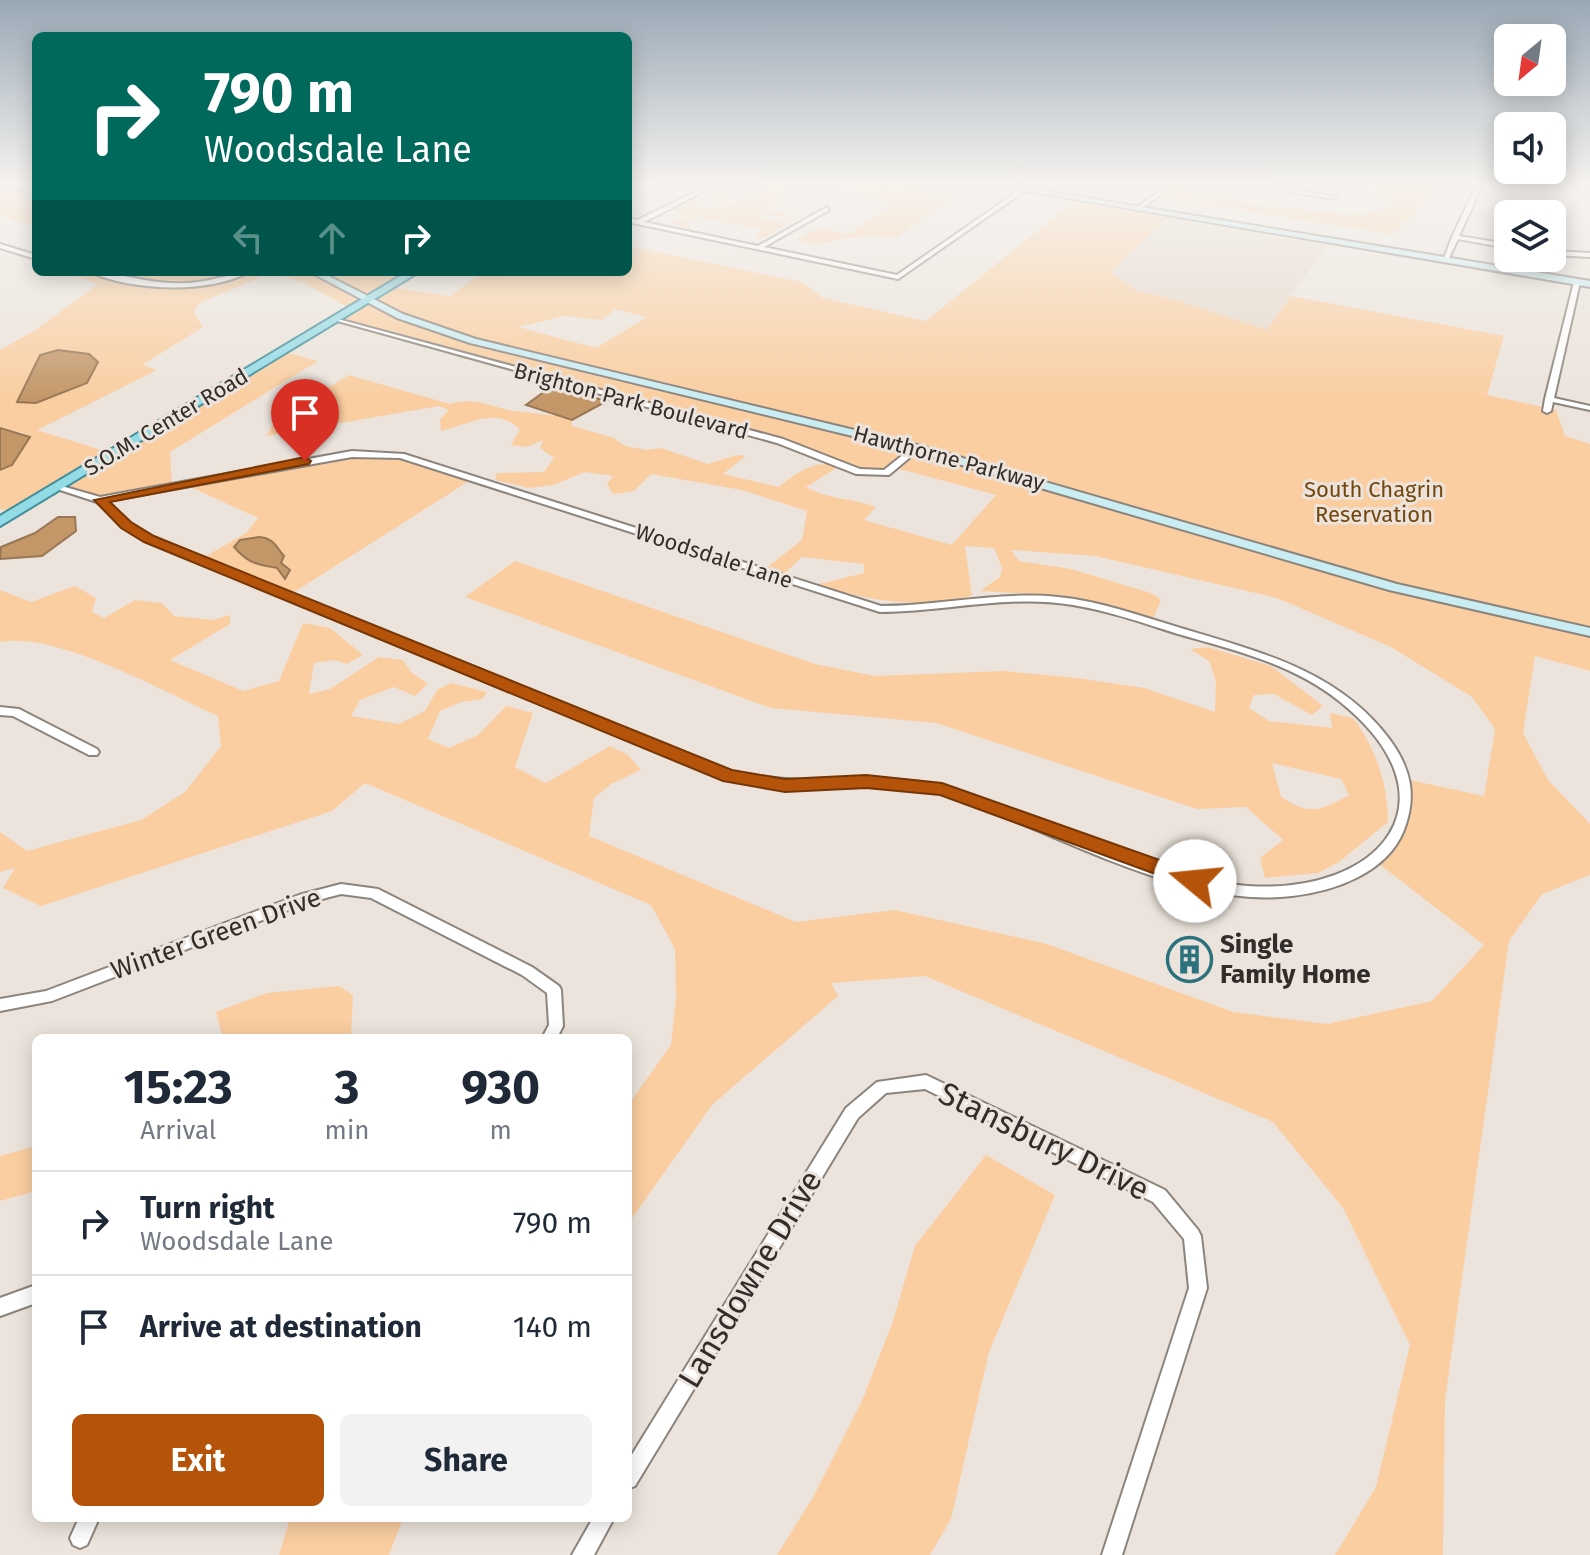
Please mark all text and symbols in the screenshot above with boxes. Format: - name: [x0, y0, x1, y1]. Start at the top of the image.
- north arrow: [1494, 24, 1566, 96]
- map controls: [1494, 24, 1566, 272]
- text: 790 m: [204, 60, 354, 127]
- icon: right: [72, 64, 176, 168]
- button: sound: [1494, 112, 1566, 184]
- text: Woodsdale Lane: [204, 128, 472, 172]
- button: layers: [1494, 200, 1566, 272]
- icon: left: [226, 216, 270, 260]
- icon: ahead: [310, 216, 354, 260]
- icon: right: [394, 216, 438, 260]
- street label: Brighton Park Boulevard: [511, 357, 751, 445]
- street label: S.O.M. Center Road: [79, 362, 253, 482]
- pin: [271, 379, 339, 461]
- icon: arrive: [283, 391, 327, 435]
- street label: Hawthorne Parkway: [850, 419, 1048, 497]
- park label: South Chagrin Reservation: [1304, 476, 1444, 528]
- street label: Woodsdale Lane: [632, 518, 796, 594]
- position arrow: [1153, 839, 1237, 923]
- street label: Winter Green Drive: [107, 882, 325, 986]
- place label: Single Family Home: [1220, 929, 1371, 990]
- building icon: Single Family Home: [1165, 935, 1213, 983]
- text: 15:23: [124, 1058, 233, 1116]
- text: 3: [335, 1058, 360, 1116]
- text: 930: [461, 1058, 540, 1116]
- street label: Stansbury Drive: [933, 1074, 1155, 1208]
- text: Arrival: [140, 1115, 216, 1146]
- text: min: [325, 1115, 369, 1146]
- text: m: [490, 1115, 512, 1146]
- street label: Lansdowne Drive: [670, 1163, 830, 1395]
- text: Turn right: [140, 1190, 275, 1226]
- icon: right: [72, 1201, 116, 1245]
- text: 790 m: [513, 1205, 592, 1241]
- text: Woodsdale Lane: [140, 1226, 334, 1257]
- icon: arrive: [72, 1305, 116, 1349]
- text: Arrive at destination: [140, 1309, 422, 1345]
- text: 140 m: [513, 1309, 592, 1345]
- button: Exit: [72, 1414, 324, 1506]
- button: Share: [340, 1414, 592, 1506]

